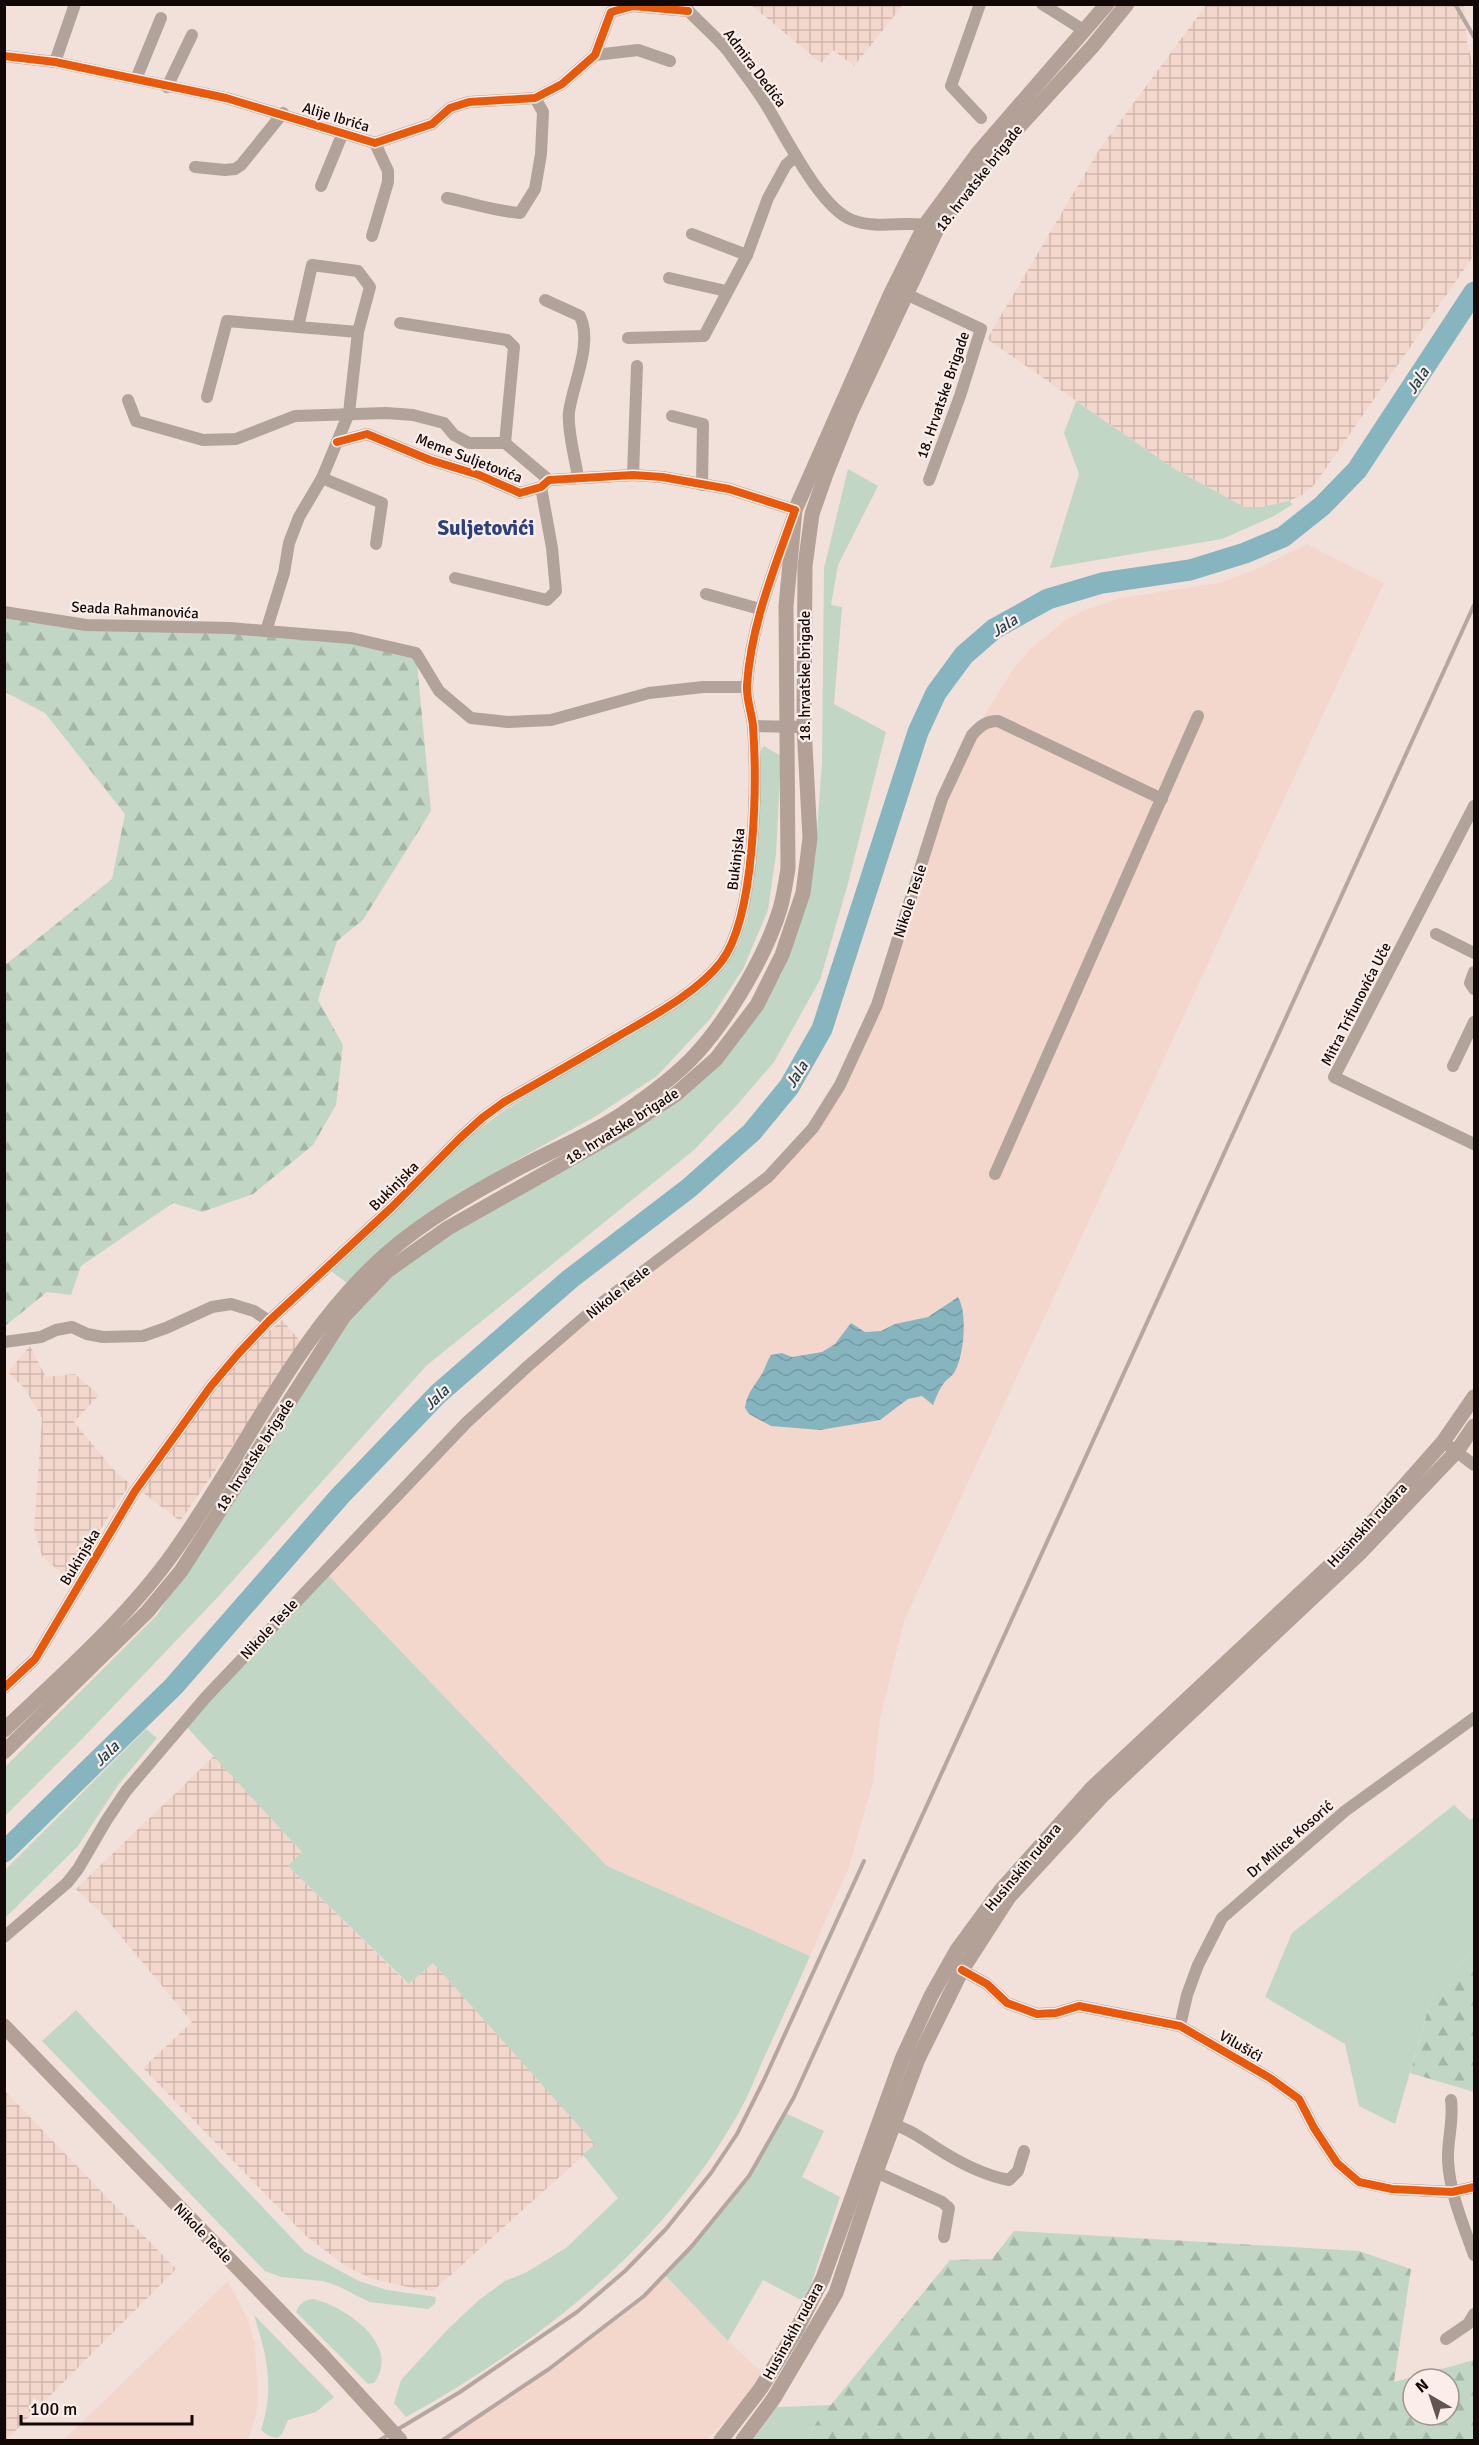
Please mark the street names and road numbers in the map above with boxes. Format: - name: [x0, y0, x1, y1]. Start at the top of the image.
- street label: Admira Dedića: [720, 25, 790, 111]
- street label: Alije Ibrića: [300, 98, 372, 136]
- street label: 18. hrvatske brigade: [932, 121, 1026, 235]
- street label: 18. Hrvatske Brigade: [913, 329, 973, 461]
- street label: Meme Suljetovića: [413, 429, 525, 487]
- street label: Seada Rahmanovića: [71, 598, 199, 622]
- street label: 18. hrvatske brigade: [796, 611, 814, 741]
- street label: Bukinjska: [723, 827, 749, 891]
- street label: Nikole Tesle: [890, 862, 930, 940]
- street label: Mitra Trifunovića Uče: [1317, 939, 1395, 1069]
- street label: 18. hrvatske brigade: [562, 1084, 682, 1168]
- street label: Bukinjska: [365, 1157, 423, 1215]
- street label: Nikole Tesle: [582, 1261, 654, 1323]
- street label: 18. hrvatske brigade: [212, 1395, 298, 1515]
- street label: Husinskih rudara: [1323, 1479, 1411, 1571]
- street label: Bukinjska: [56, 1525, 104, 1589]
- street label: Nikole Tesle: [236, 1595, 302, 1663]
- street label: Dr Milice Kosorić: [1243, 1797, 1337, 1881]
- street label: Husinskih rudara: [981, 1819, 1065, 1915]
- street label: Vilušići: [1216, 2026, 1266, 2066]
- street label: Nikole Tesle: [170, 2199, 236, 2267]
- street label: Husinskih rudara: [759, 2279, 827, 2383]

